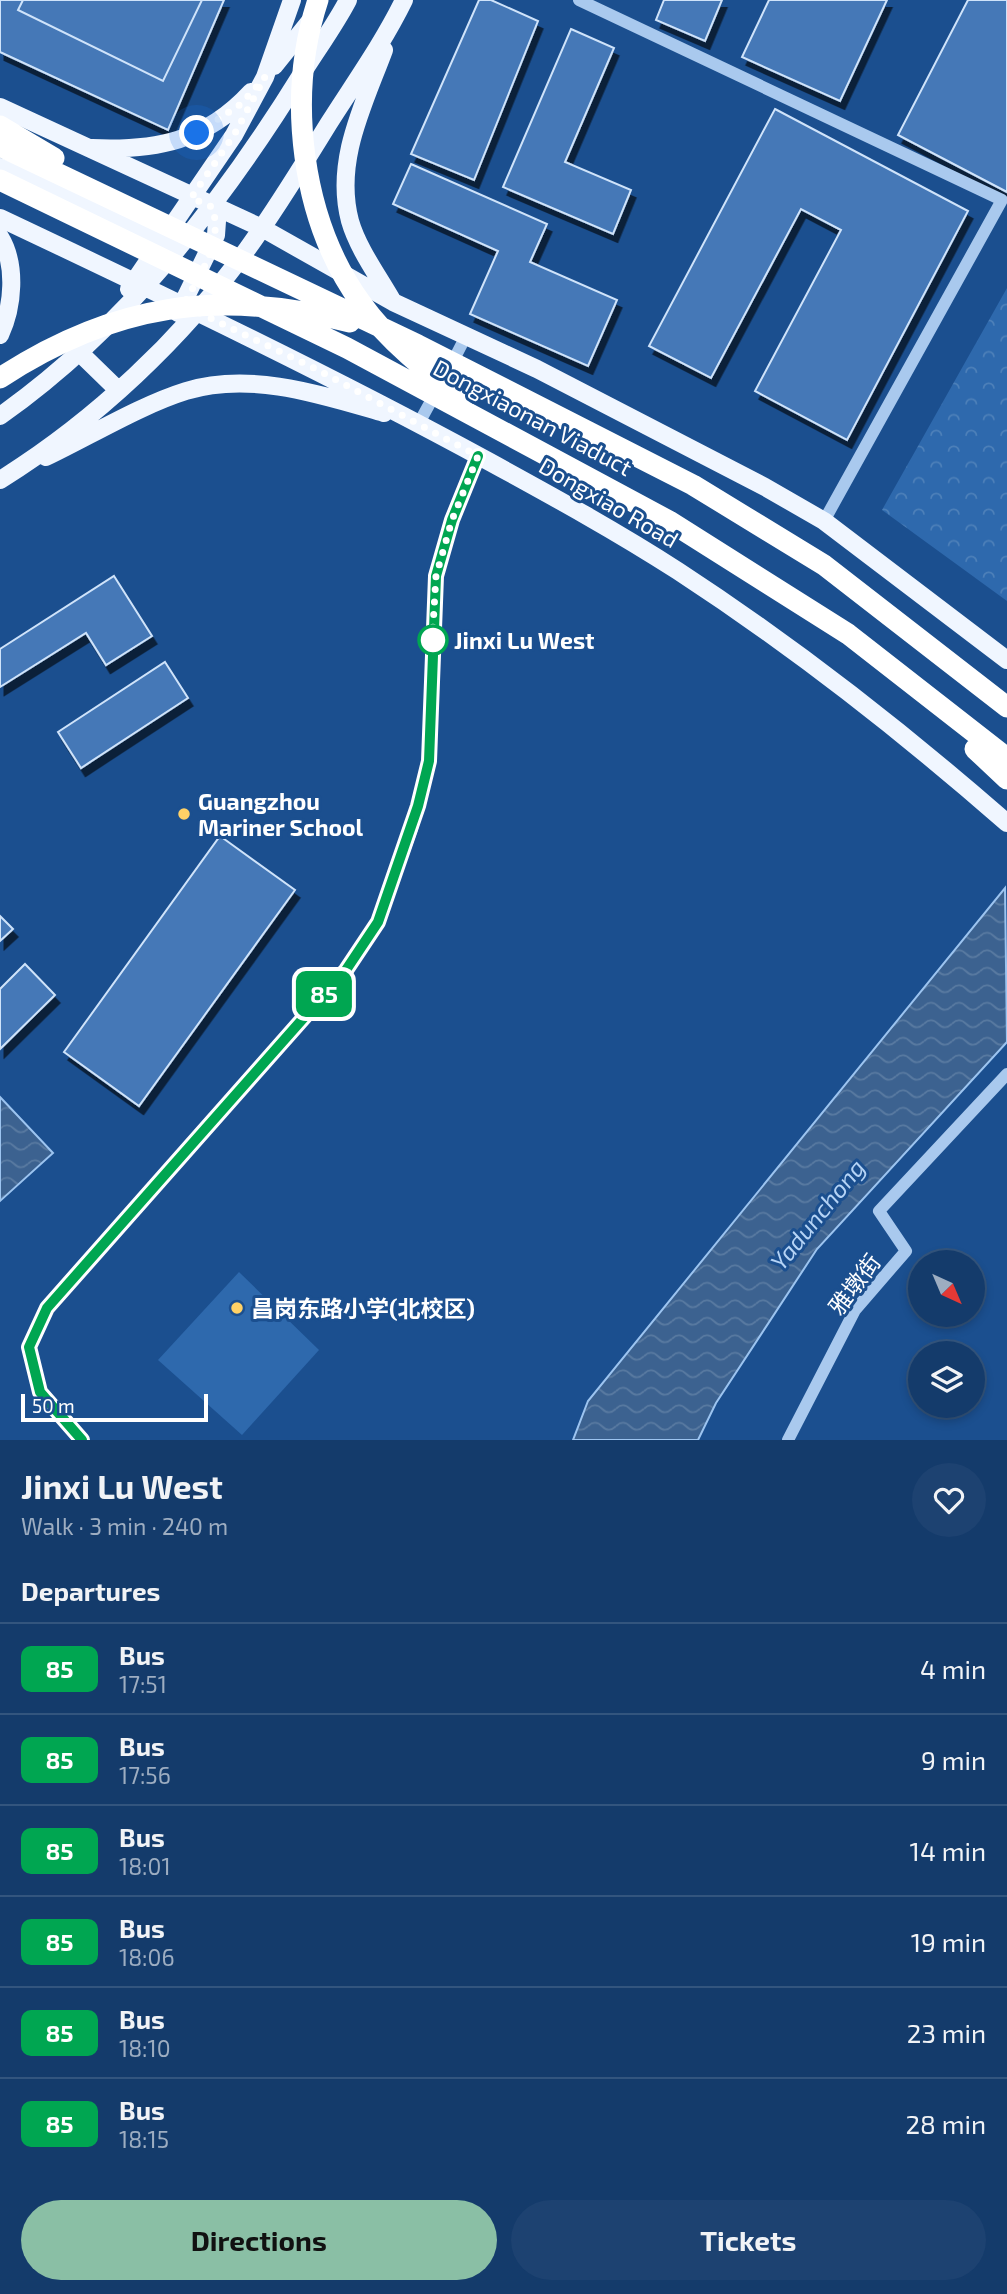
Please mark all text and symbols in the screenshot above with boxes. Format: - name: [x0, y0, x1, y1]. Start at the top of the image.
- your location: [179, 115, 214, 150]
- street label: Dongxiaonan Viaduct: [429, 353, 637, 481]
- street label: Dongxiao Road: [534, 451, 684, 553]
- marker: Jinxi Lu West: [418, 625, 448, 655]
- place label: Jinxi Lu West: [454, 626, 595, 654]
- place label: Guangzhou Mariner School: [198, 787, 364, 841]
- marker: Guangzhou Mariner School: [176, 806, 192, 822]
- line badge: 85: [292, 971, 356, 1017]
- text: 85: [310, 979, 338, 1008]
- water label: Yadunchong: [764, 1153, 870, 1275]
- street label: 雅墩街: [822, 1248, 886, 1320]
- north arrow: [908, 1250, 985, 1326]
- map controls: [908, 1250, 985, 1418]
- place label: 昌岗东路小学(北校区): [251, 1294, 475, 1322]
- marker: 昌岗东路小学(北校区): [229, 1300, 245, 1316]
- button: layers: [908, 1341, 985, 1418]
- scale bar: [21, 1391, 208, 1423]
- text: 50 m: [32, 1394, 75, 1417]
- button: heart: [912, 1463, 986, 1537]
- text: Jinxi Lu West: [21, 1466, 223, 1506]
- text: Walk · 3 min · 240 m: [21, 1512, 228, 1540]
- text: Departures: [21, 1575, 160, 1606]
- text: Bus: [119, 1639, 165, 1670]
- text: 4 min: [920, 1653, 986, 1684]
- text: 85: [45, 1654, 74, 1683]
- text: 17:51: [119, 1670, 167, 1698]
- text: Bus: [119, 1730, 165, 1761]
- text: 9 min: [921, 1744, 986, 1775]
- text: 85: [45, 1745, 74, 1774]
- text: 17:56: [119, 1761, 171, 1789]
- text: Bus: [119, 1821, 165, 1852]
- text: 14 min: [910, 1835, 986, 1866]
- text: 85: [45, 1836, 74, 1865]
- text: 18:01: [119, 1852, 171, 1880]
- text: Bus: [119, 1912, 165, 1943]
- text: 19 min: [911, 1926, 986, 1957]
- text: 85: [45, 1927, 74, 1956]
- text: 18:06: [119, 1943, 175, 1971]
- text: Bus: [119, 2003, 165, 2034]
- text: 23 min: [907, 2017, 986, 2048]
- text: 85: [45, 2018, 74, 2047]
- text: 18:10: [119, 2034, 171, 2062]
- text: Bus: [119, 2094, 165, 2125]
- text: 28 min: [905, 2108, 986, 2139]
- text: 85: [45, 2109, 74, 2138]
- text: 18:15: [119, 2125, 169, 2153]
- button: Directions: [21, 2200, 497, 2280]
- button: Tickets: [511, 2200, 986, 2280]

